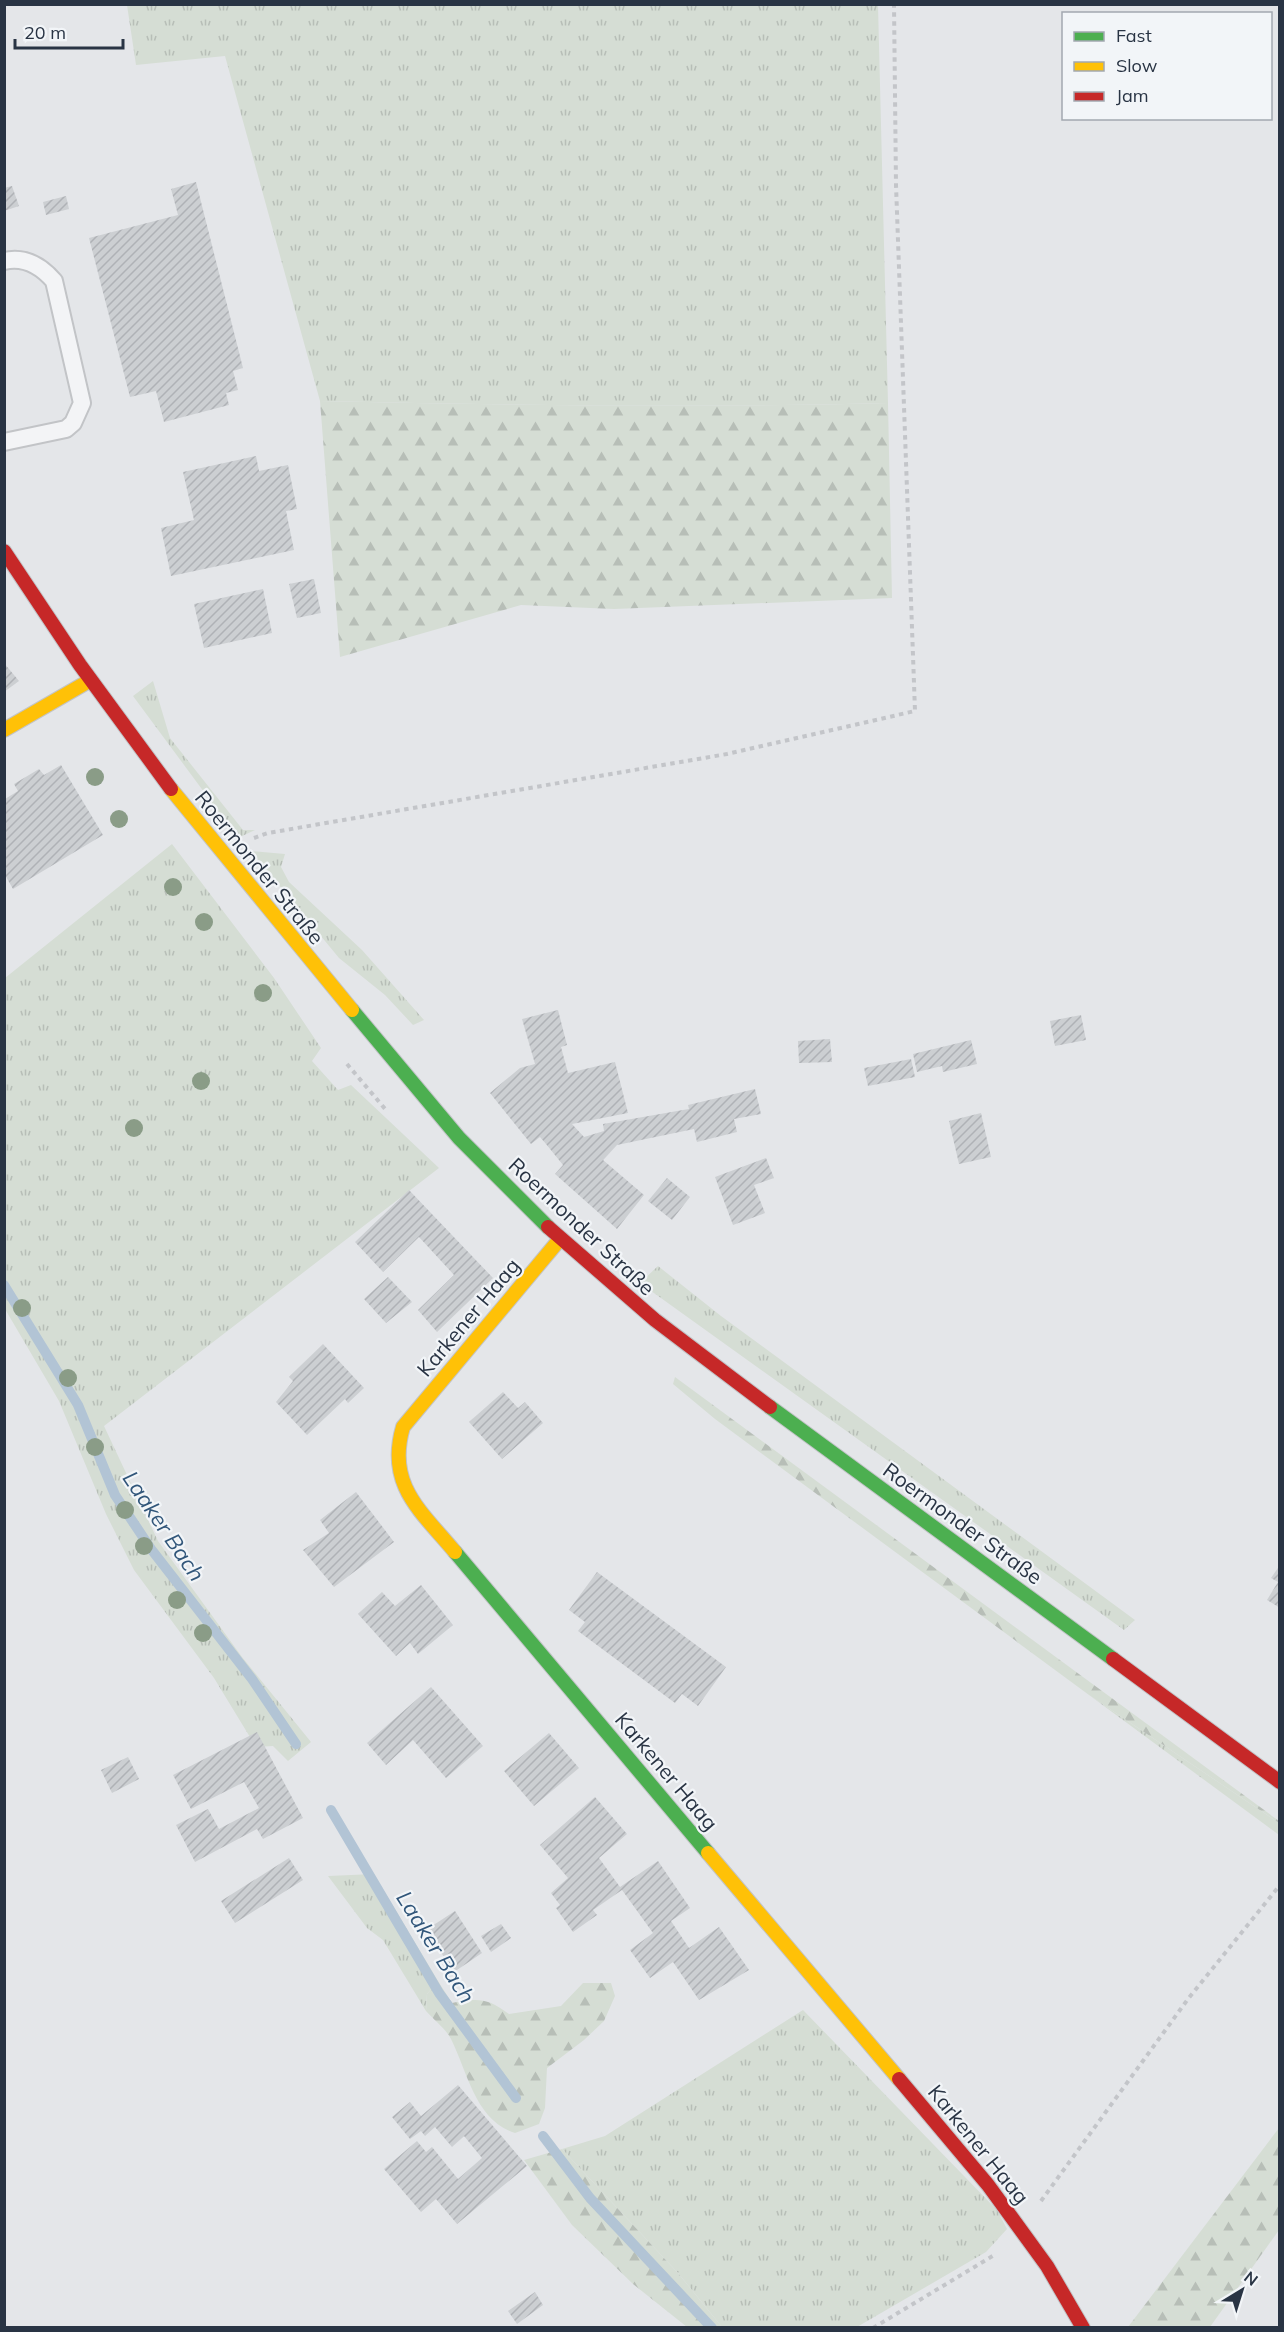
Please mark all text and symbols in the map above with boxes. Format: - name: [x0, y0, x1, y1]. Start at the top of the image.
- scale bar: [15, 12, 123, 50]
- legend: [1062, 12, 1272, 120]
- text: 20 m: [24, 21, 66, 44]
- text: Fast: [1116, 24, 1152, 47]
- text: Slow: [1116, 54, 1158, 77]
- text: Jam: [1116, 84, 1149, 107]
- street label: Roermonder Straße: [190, 785, 330, 949]
- street label: Roermonder Straße: [503, 1152, 661, 1300]
- street label: Karkener Haag: [411, 1253, 525, 1381]
- street label: Roermonder Straße: [878, 1457, 1048, 1589]
- water label: Laaker Bach: [117, 1465, 211, 1587]
- street label: Karkener Haag: [610, 1707, 724, 1835]
- water label: Laaker Bach: [390, 1886, 482, 2008]
- street label: Karkener Haag: [923, 2079, 1035, 2209]
- north arrow: [1212, 2260, 1272, 2320]
- text: N: [1240, 2267, 1262, 2290]

